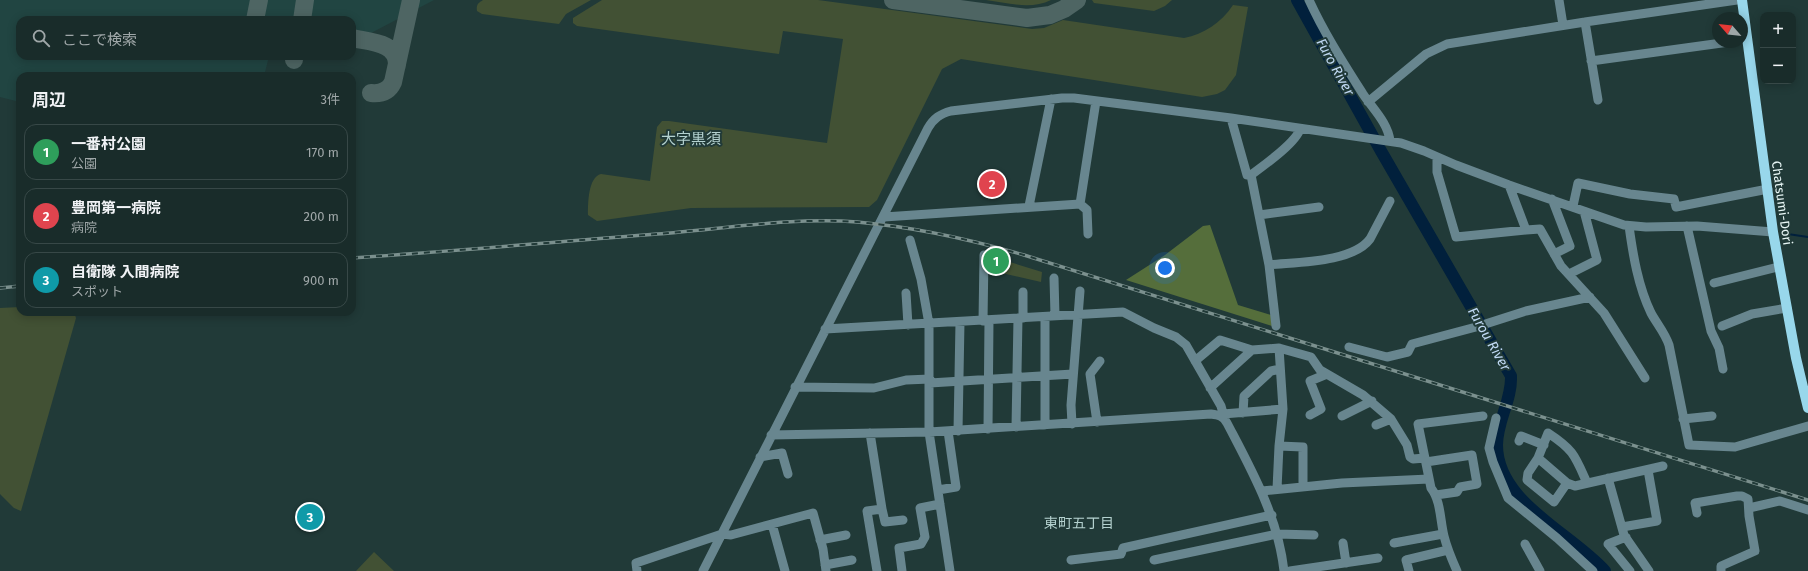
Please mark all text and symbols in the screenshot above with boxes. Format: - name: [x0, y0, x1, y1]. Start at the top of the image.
- north arrow: [1712, 12, 1748, 48]
- map controls: [1760, 12, 1796, 84]
- button: +: [1760, 12, 1796, 48]
- search box: [16, 16, 356, 60]
- icon: search: [30, 27, 52, 49]
- text: ここで検索: [62, 31, 137, 49]
- water label: Furo River: [1312, 36, 1358, 99]
- button: −: [1760, 48, 1796, 84]
- text: 周辺: [32, 90, 66, 111]
- text: 3件: [321, 92, 340, 107]
- district label: 大字黒須: [661, 130, 721, 148]
- text: 一番村公園: [71, 135, 146, 153]
- text: 1: [43, 145, 49, 160]
- text: 170 m: [306, 145, 339, 160]
- text: 公園: [71, 156, 97, 171]
- street label: Chatsumi-Dori: [1769, 160, 1795, 246]
- pin: 2: [979, 169, 1005, 199]
- text: 豊岡第一病院: [71, 199, 161, 217]
- text: 2: [43, 209, 49, 224]
- text: 200 m: [303, 209, 339, 224]
- text: 病院: [71, 220, 97, 235]
- pin: 1: [983, 246, 1009, 276]
- your location: [1155, 258, 1175, 278]
- text: 自衛隊 入間病院: [71, 263, 180, 281]
- text: 3: [43, 273, 49, 288]
- text: 900 m: [303, 273, 339, 288]
- text: スポット: [71, 284, 123, 299]
- water label: Furou River: [1464, 304, 1514, 374]
- pin: 3: [297, 502, 323, 532]
- district label: 東町五丁目: [1044, 515, 1114, 532]

